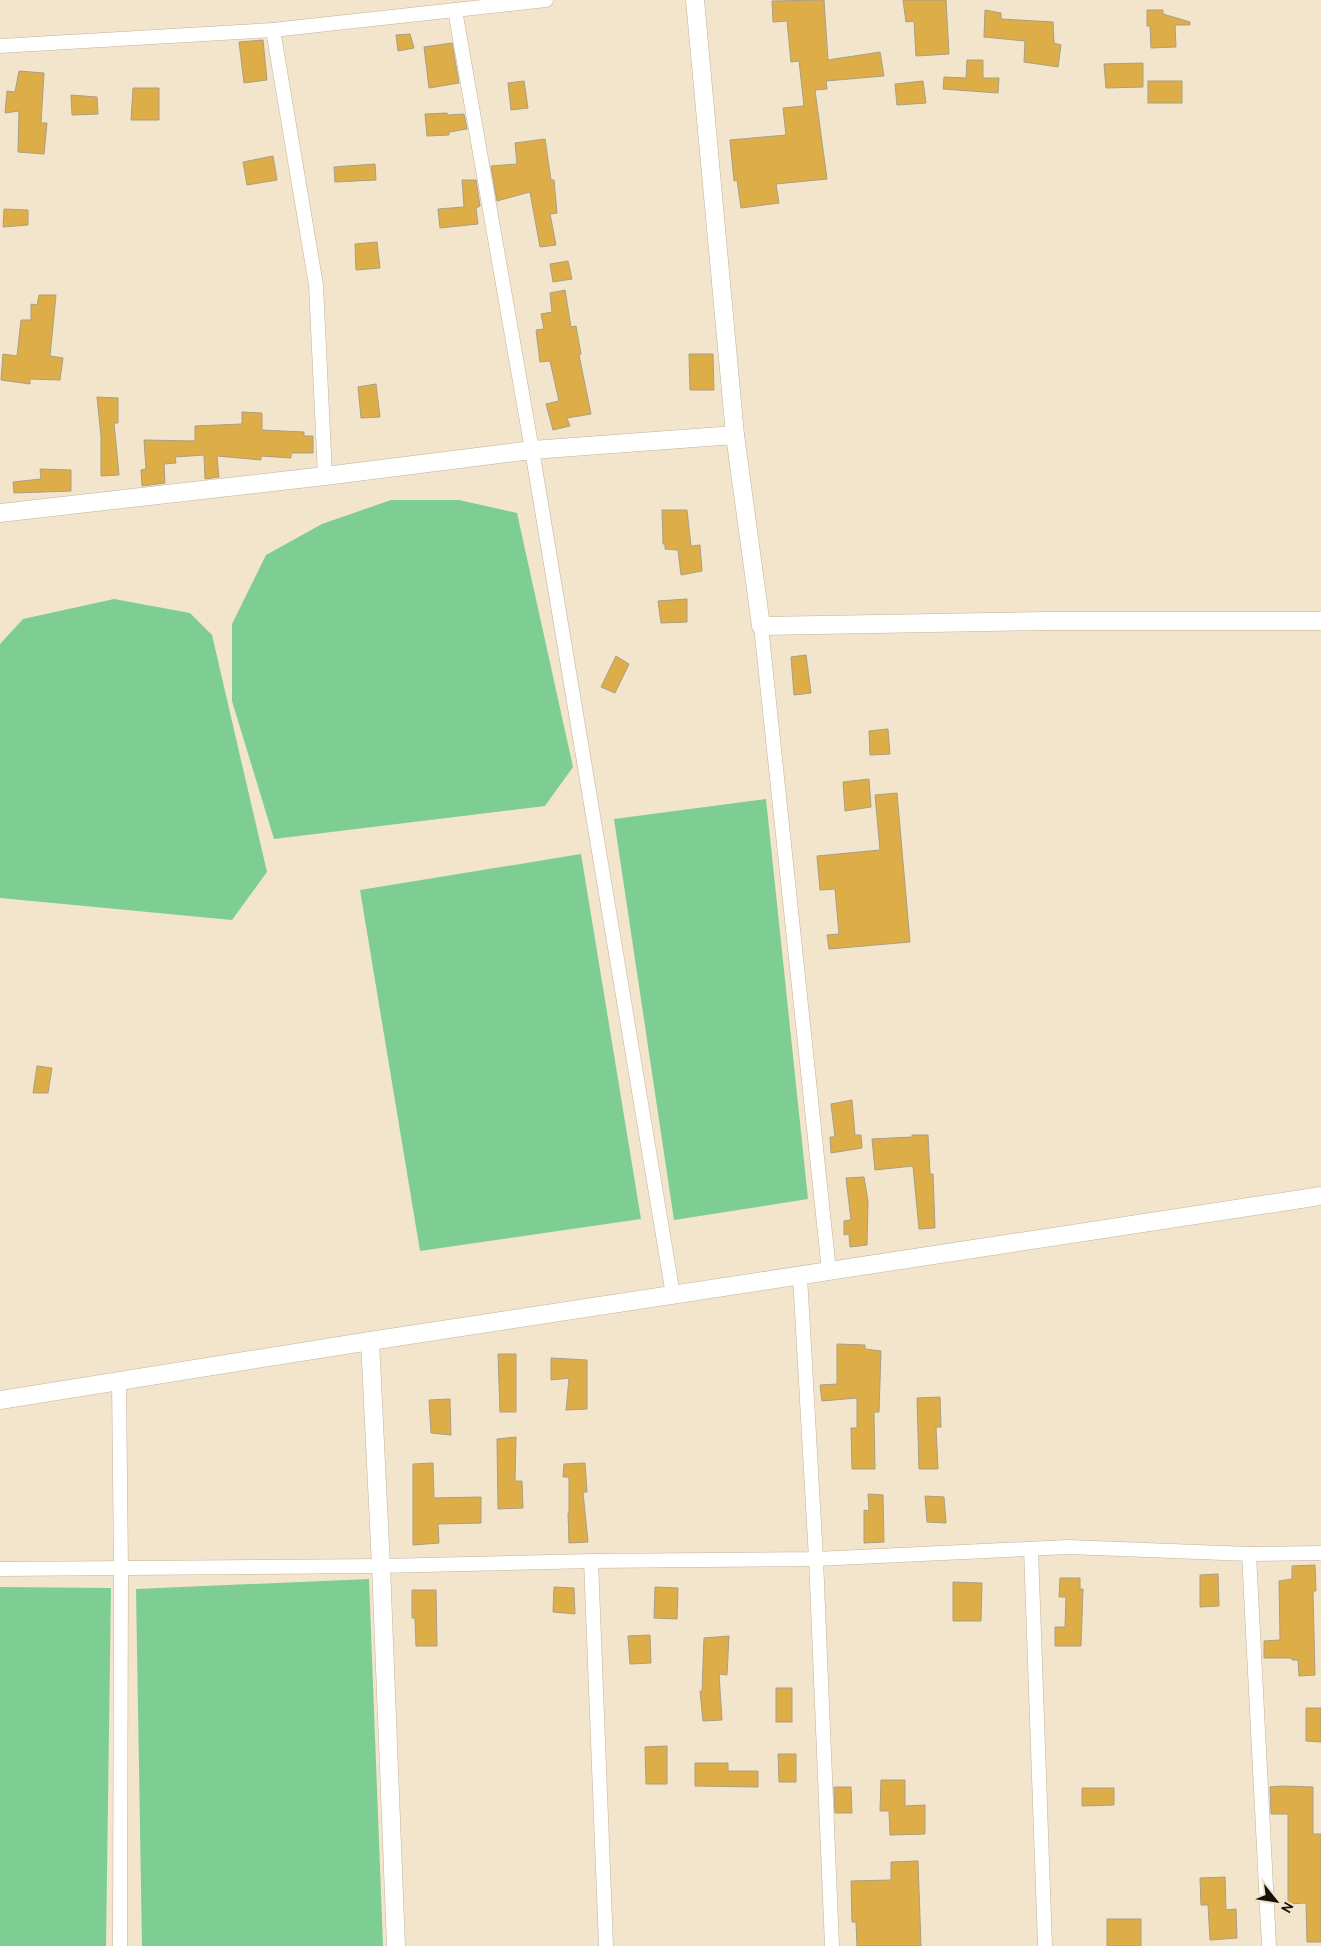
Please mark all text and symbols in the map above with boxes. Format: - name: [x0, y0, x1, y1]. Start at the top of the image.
- north arrow: [1251, 1876, 1301, 1926]
- text: N: [1277, 1899, 1298, 1916]

